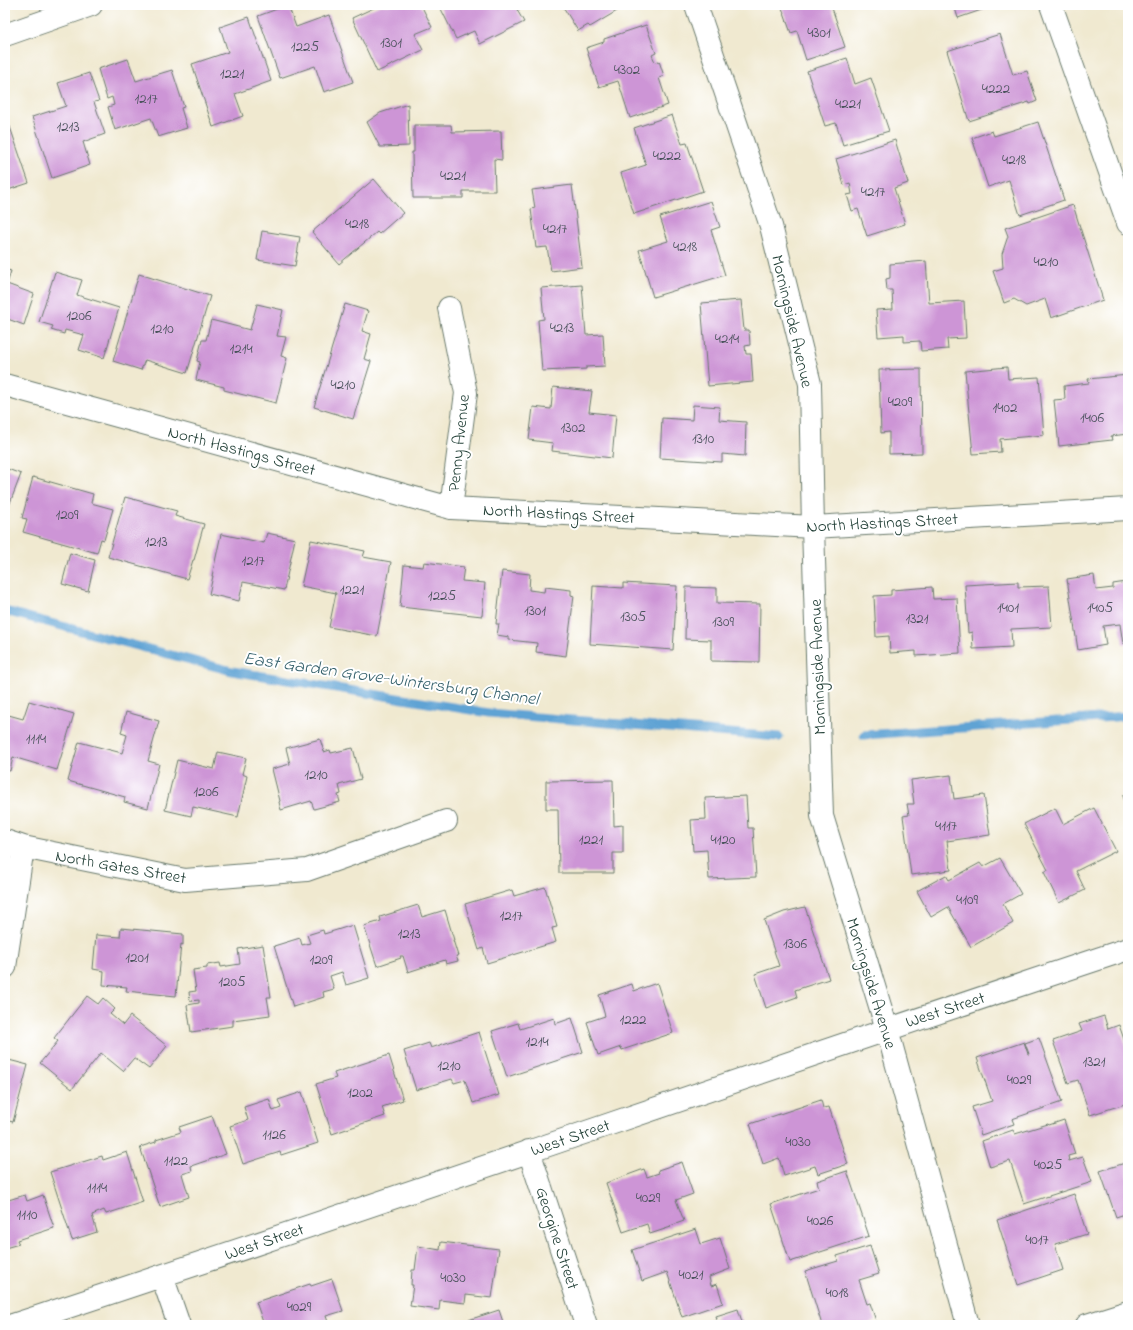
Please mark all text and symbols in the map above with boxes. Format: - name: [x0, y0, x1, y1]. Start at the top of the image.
- house number: 4301: [807, 22, 831, 44]
- house number: 1301: [380, 32, 402, 54]
- house number: 1225: [291, 36, 320, 58]
- house number: 4302: [614, 59, 641, 81]
- house number: 1221: [220, 63, 244, 85]
- house number: 4222: [982, 78, 1011, 100]
- house number: 1217: [134, 88, 158, 110]
- house number: 4221: [835, 93, 861, 115]
- house number: 1213: [56, 116, 80, 138]
- house number: 4222: [653, 145, 682, 167]
- house number: 4218: [1002, 149, 1026, 171]
- house number: 4221: [440, 165, 466, 187]
- house number: 4217: [861, 181, 885, 203]
- house number: 4218: [345, 213, 369, 235]
- house number: 4217: [543, 218, 567, 240]
- house number: 4218: [673, 236, 697, 258]
- house number: 4210: [1034, 251, 1059, 273]
- street label: Morningside Avenue: [762, 252, 819, 391]
- house number: 1206: [66, 305, 92, 327]
- house number: 4213: [550, 317, 574, 339]
- house number: 1210: [150, 318, 174, 340]
- house number: 4214: [715, 328, 739, 350]
- house number: 1214: [229, 338, 253, 360]
- house number: 4210: [331, 374, 356, 396]
- house number: 4209: [888, 391, 913, 413]
- street label: Penny Avenue: [442, 393, 478, 493]
- house number: 1402: [993, 397, 1018, 419]
- house number: 1406: [1080, 407, 1104, 429]
- house number: 1302: [561, 417, 586, 439]
- street label: North Hastings Street: [165, 420, 318, 485]
- house number: 1310: [692, 428, 715, 450]
- street label: North Hastings Street: [482, 498, 636, 533]
- house number: 1209: [55, 504, 79, 526]
- street label: North Hastings Street: [806, 507, 959, 542]
- house number: 1213: [144, 531, 168, 553]
- house number: 1217: [241, 550, 265, 572]
- house number: 1221: [340, 579, 364, 601]
- house number: 1225: [428, 585, 457, 607]
- house number: 1401: [997, 597, 1019, 619]
- house number: 1405: [1087, 597, 1113, 619]
- street label: Morningside Avenue: [804, 598, 835, 735]
- house number: 1301: [524, 600, 546, 622]
- house number: 1305: [620, 606, 646, 628]
- house number: 1321: [905, 608, 929, 630]
- house number: 1309: [712, 611, 734, 633]
- water label: East Garden Grove-Wintersburg Channel: [241, 646, 542, 714]
- house number: 1114: [26, 728, 46, 750]
- house number: 1210: [304, 764, 328, 786]
- house number: 1206: [193, 781, 219, 803]
- house number: 4117: [935, 815, 957, 837]
- house number: 1221: [579, 829, 603, 851]
- house number: 4120: [711, 829, 736, 851]
- street label: North Gates Street: [53, 844, 188, 891]
- house number: 4109: [956, 889, 978, 911]
- house number: 1217: [499, 905, 523, 927]
- street label: Morningside Avenue: [837, 915, 902, 1053]
- house number: 1213: [397, 923, 421, 945]
- house number: 1306: [783, 933, 807, 955]
- house number: 1201: [125, 947, 149, 969]
- house number: 1209: [309, 949, 333, 971]
- house number: 1205: [218, 971, 246, 993]
- street label: West Street: [902, 986, 989, 1035]
- house number: 1222: [619, 1009, 647, 1031]
- house number: 1214: [525, 1031, 549, 1053]
- house number: 1321: [1082, 1051, 1106, 1073]
- house number: 1210: [437, 1055, 461, 1077]
- house number: 4029: [1007, 1069, 1032, 1091]
- house number: 1202: [347, 1082, 374, 1104]
- street label: West Street: [528, 1113, 614, 1164]
- house number: 1126: [262, 1124, 286, 1146]
- house number: 4030: [785, 1131, 811, 1153]
- house number: 1122: [164, 1150, 189, 1172]
- house number: 4025: [1034, 1154, 1063, 1176]
- house number: 1114: [87, 1177, 107, 1199]
- street label: Georgine Street: [526, 1184, 585, 1294]
- house number: 4029: [636, 1187, 661, 1209]
- house number: 1110: [17, 1204, 38, 1226]
- house number: 4026: [807, 1210, 834, 1232]
- street label: West Street: [222, 1217, 308, 1268]
- house number: 4017: [1025, 1229, 1049, 1251]
- house number: 4021: [679, 1264, 704, 1286]
- house number: 4030: [440, 1267, 466, 1289]
- house number: 4018: [825, 1282, 849, 1304]
- house number: 4029: [287, 1296, 312, 1318]

